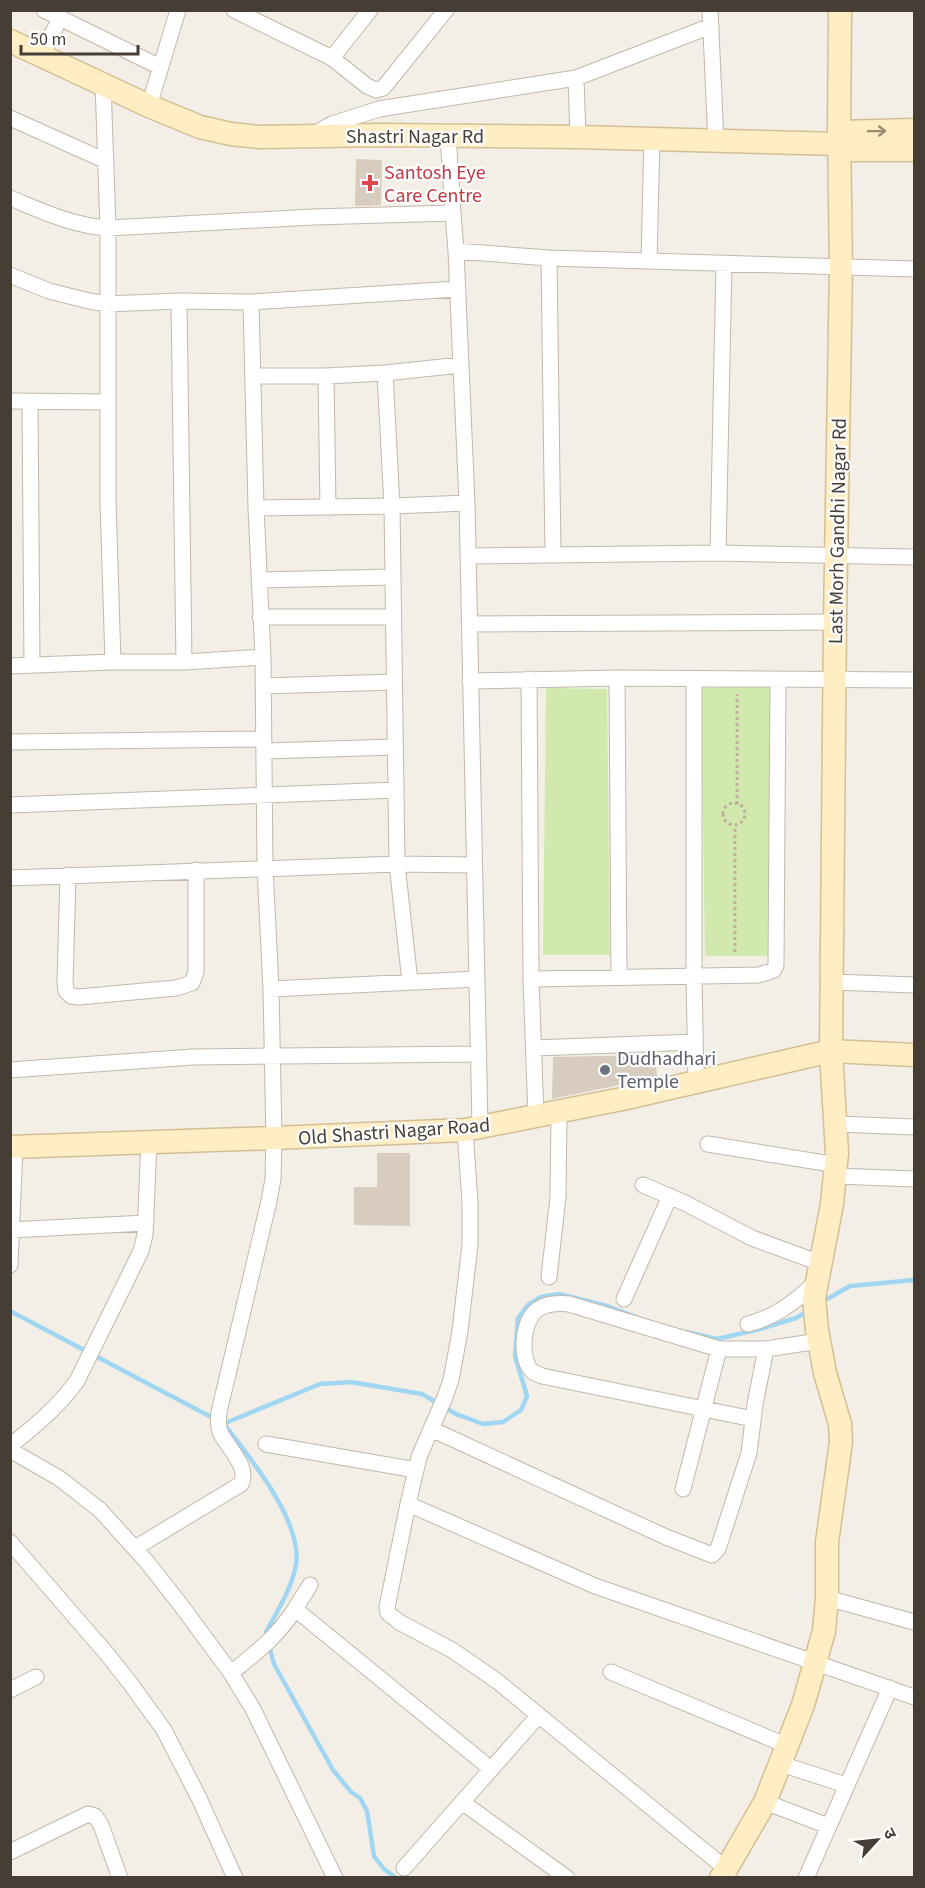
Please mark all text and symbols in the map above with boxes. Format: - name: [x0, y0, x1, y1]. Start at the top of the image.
- scale bar: [21, 18, 138, 56]
- text: 50 m: [30, 27, 66, 52]
- street label: Shastri Nagar Rd: [346, 123, 484, 151]
- one-way arrow: [866, 125, 886, 137]
- place label: Santosh Eye Care Centre: [384, 159, 486, 210]
- marker: Santosh Eye Care Centre: [361, 174, 379, 192]
- street label: Last Morh Gandhi Nagar Rd: [822, 418, 854, 644]
- place label: Dudhadhari Temple: [617, 1045, 716, 1096]
- marker: Dudhadhari Temple: [598, 1063, 612, 1077]
- street label: Old Shastri Nagar Road: [297, 1111, 491, 1153]
- north arrow: [847, 1810, 907, 1870]
- text: उ: [878, 1824, 902, 1843]

